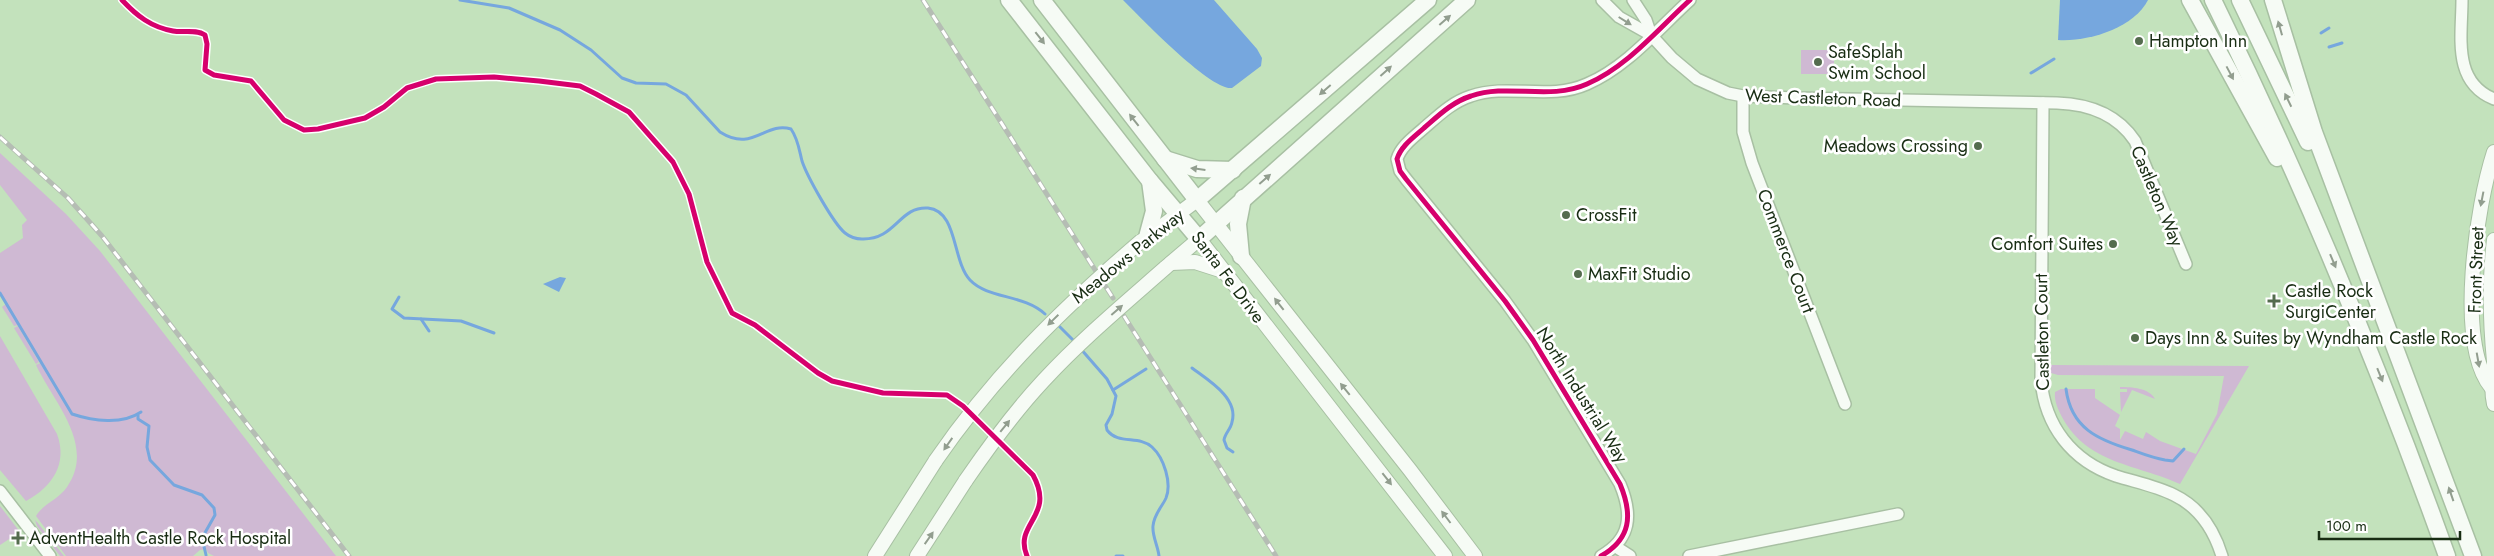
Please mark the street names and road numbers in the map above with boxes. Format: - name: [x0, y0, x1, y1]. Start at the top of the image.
- street label: West Castleton Road: [1744, 82, 1902, 114]
- street label: Castleton Way: [2124, 141, 2190, 251]
- street label: Commerce Court: [1750, 185, 1822, 317]
- street label: Meadows Parkway: [1066, 202, 1190, 310]
- street label: Santa Fe Drive: [1185, 225, 1271, 329]
- street label: Front Street: [2461, 226, 2491, 314]
- street label: Castleton Court: [2028, 273, 2056, 391]
- street label: North Industrial Way: [1530, 322, 1634, 468]

